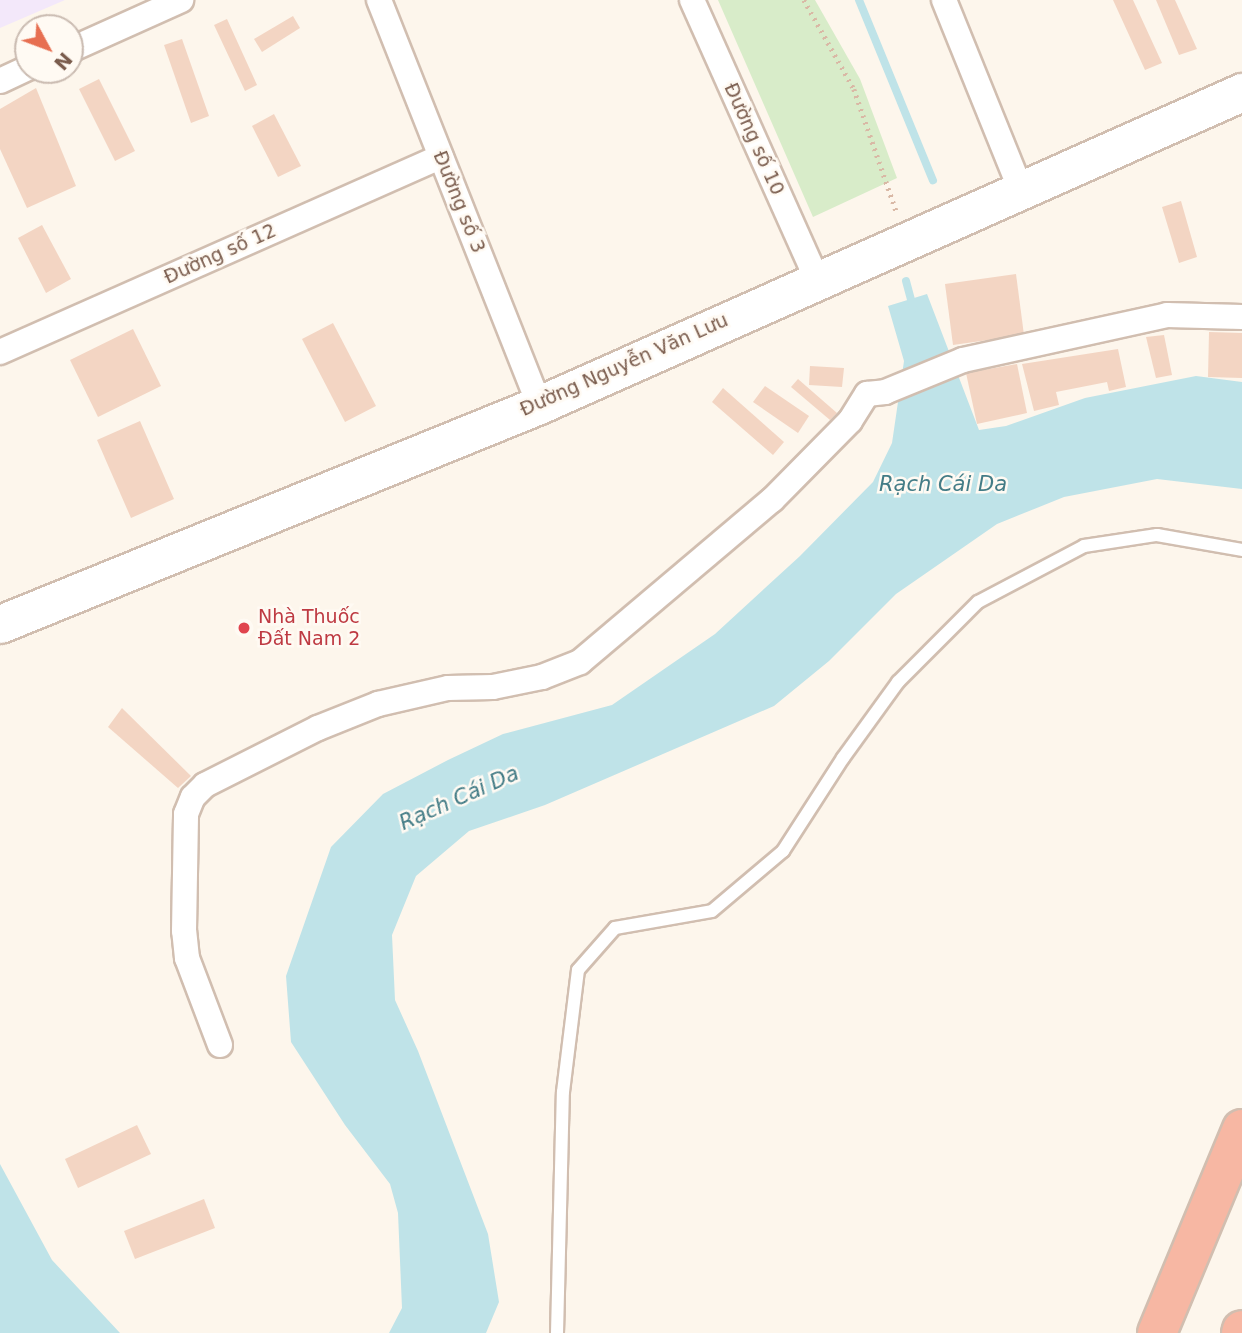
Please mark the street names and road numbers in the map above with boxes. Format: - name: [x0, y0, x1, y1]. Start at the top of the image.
- street label: Đường số 10: [719, 79, 789, 199]
- street label: Đường số 3: [428, 148, 490, 256]
- street label: Đường số 12: [160, 219, 280, 289]
- street label: Đường Nguyễn Văn Lưu: [516, 309, 732, 421]

